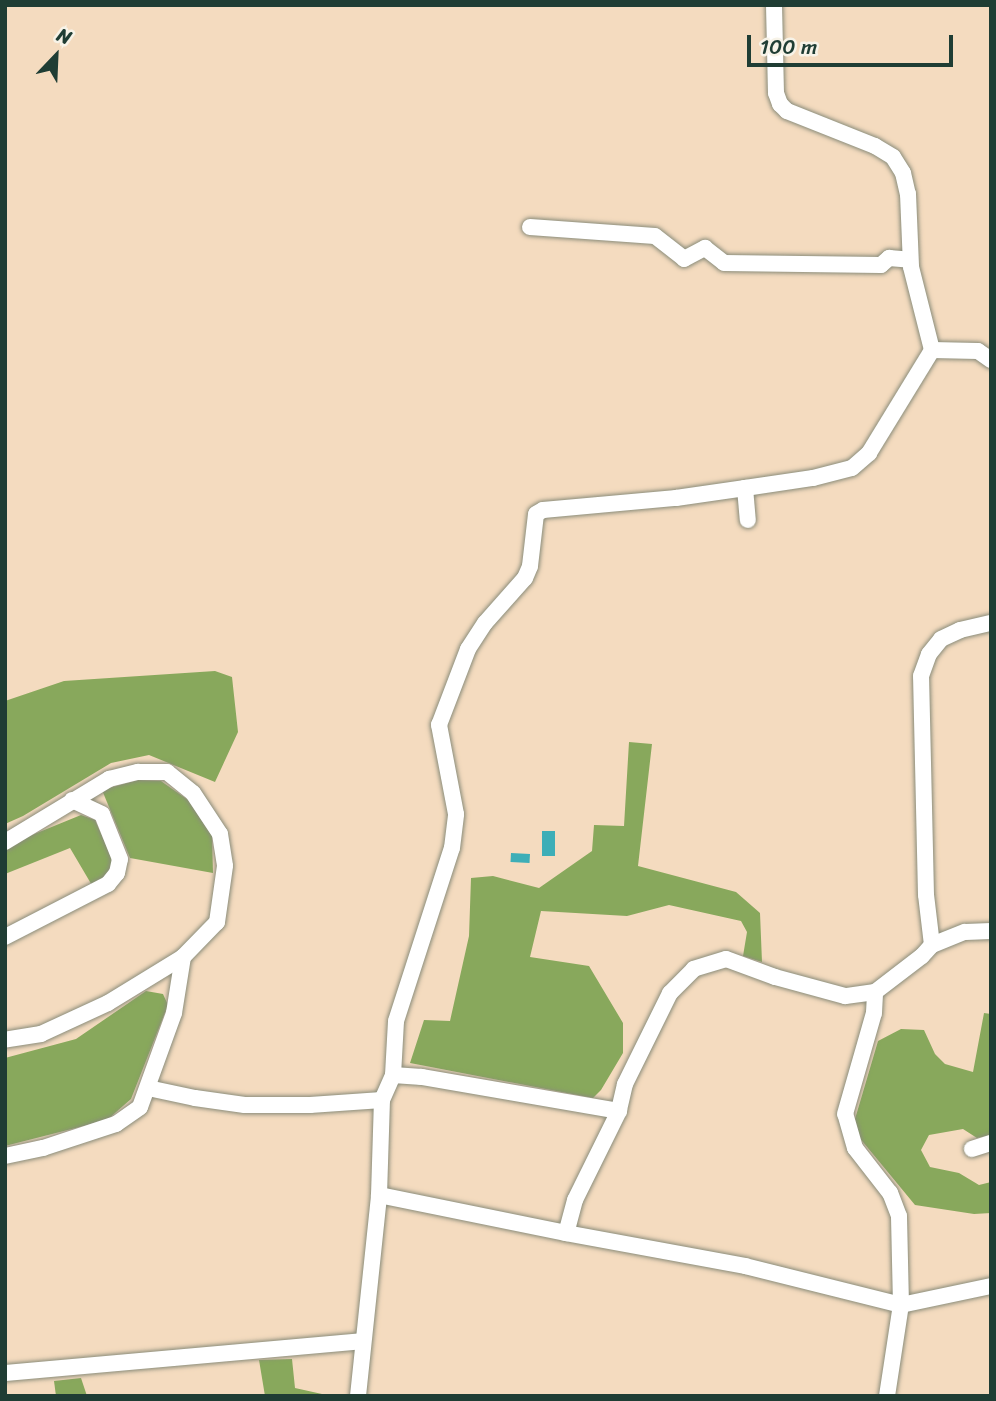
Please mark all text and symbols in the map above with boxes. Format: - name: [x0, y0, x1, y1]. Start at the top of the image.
- text: N: [52, 18, 77, 54]
- north arrow: [21, 21, 91, 91]
- scale bar: [751, 21, 958, 65]
- text: 100 m: [760, 28, 817, 66]

